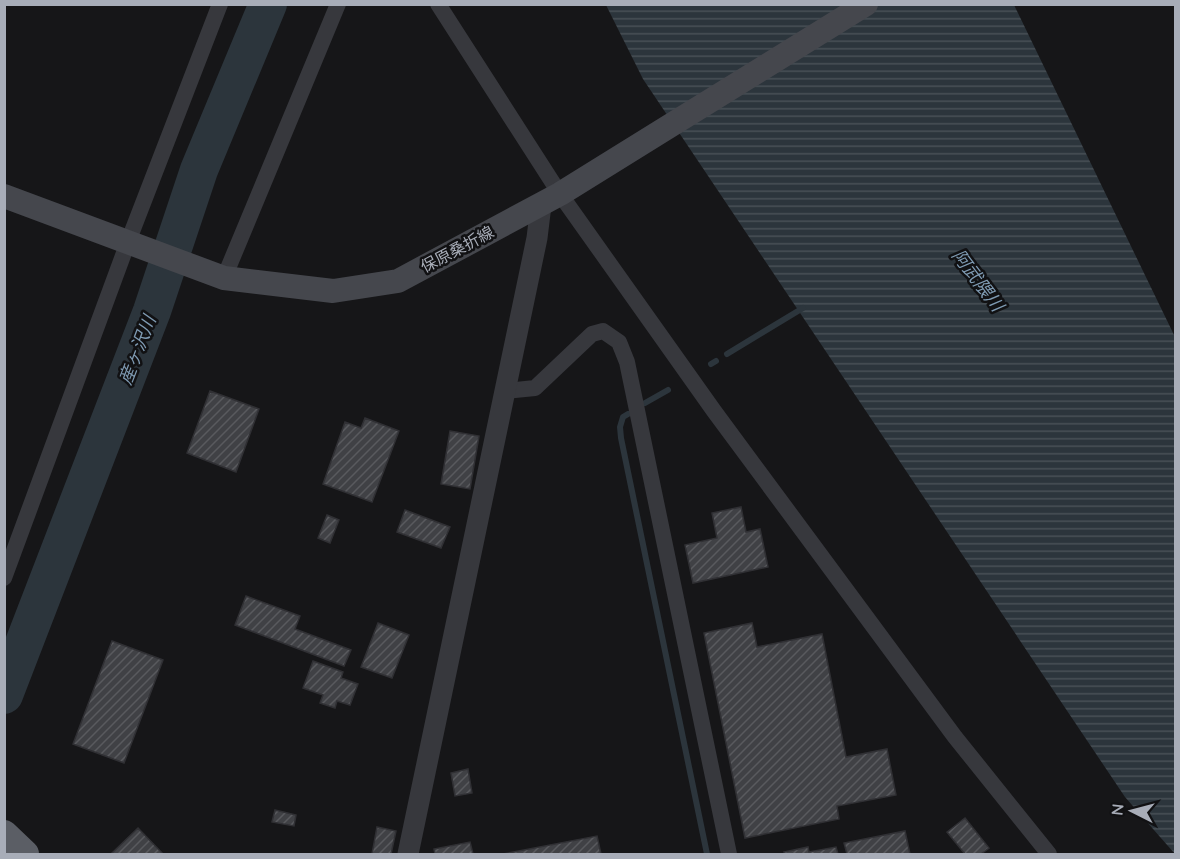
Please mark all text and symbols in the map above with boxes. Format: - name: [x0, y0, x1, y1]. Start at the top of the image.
- street label: 保原桑折線: [417, 221, 497, 277]
- water label: 阿武隈川: [947, 244, 1010, 317]
- water label: 産ヶ沢川: [113, 310, 161, 388]
- north arrow: [1102, 781, 1162, 841]
- text: N: [1107, 803, 1128, 816]

